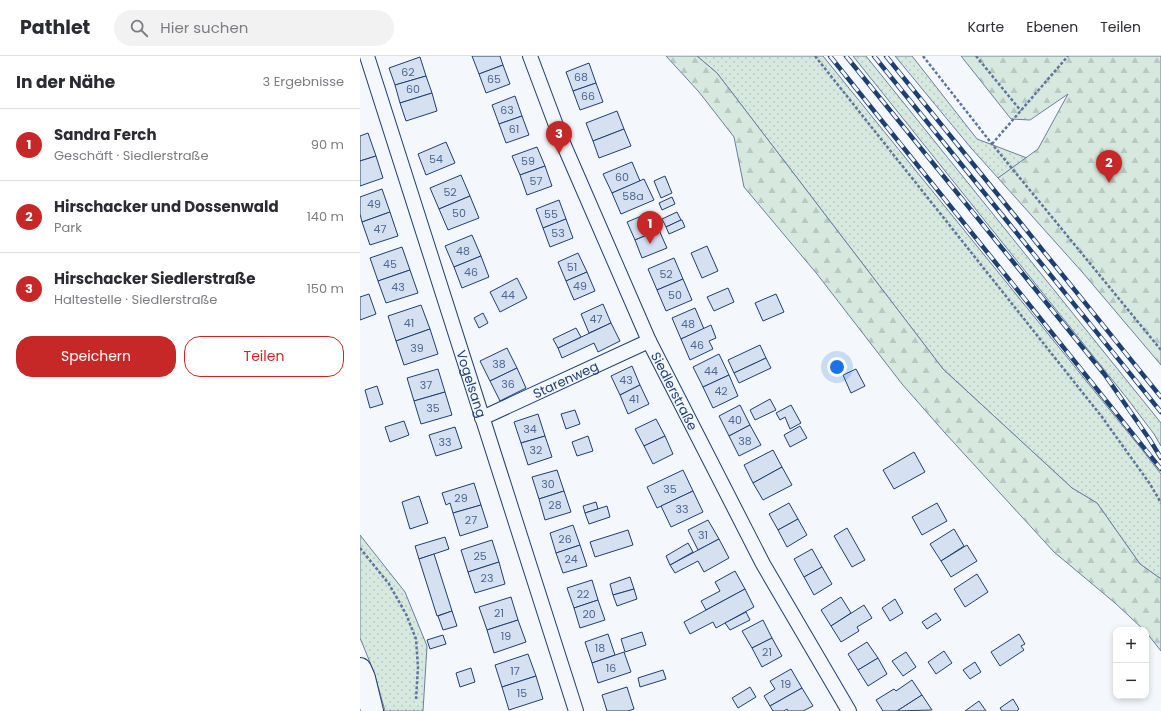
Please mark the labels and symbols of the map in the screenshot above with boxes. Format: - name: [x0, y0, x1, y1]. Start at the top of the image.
- house number: 62: [401, 64, 415, 80]
- house number: 68: [574, 69, 588, 85]
- house number: 65: [487, 71, 501, 87]
- house number: 60: [406, 81, 420, 97]
- house number: 66: [581, 88, 595, 104]
- house number: 63: [500, 102, 514, 118]
- house number: 61: [509, 121, 519, 137]
- pin: 3: [546, 121, 572, 154]
- pin: 2: [1096, 150, 1122, 183]
- house number: 54: [429, 151, 443, 167]
- house number: 59: [521, 153, 535, 169]
- house number: 60: [615, 169, 629, 185]
- house number: 57: [530, 173, 542, 189]
- house number: 52: [443, 184, 457, 200]
- house number: 58a: [622, 188, 644, 204]
- house number: 49: [367, 196, 381, 212]
- house number: 50: [452, 205, 466, 221]
- house number: 55: [544, 206, 558, 222]
- pin: 1: [637, 211, 663, 244]
- house number: 47: [374, 221, 386, 237]
- house number: 53: [551, 225, 565, 241]
- house number: 48: [456, 243, 470, 259]
- house number: 45: [383, 256, 397, 272]
- house number: 51: [567, 259, 577, 275]
- house number: 46: [464, 264, 478, 280]
- house number: 52: [659, 266, 673, 282]
- house number: 49: [573, 278, 587, 294]
- house number: 43: [391, 279, 405, 295]
- house number: 44: [501, 287, 515, 303]
- house number: 50: [668, 287, 682, 303]
- house number: 47: [590, 311, 602, 327]
- house number: 41: [404, 315, 414, 331]
- house number: 48: [681, 316, 695, 332]
- house number: 46: [690, 337, 704, 353]
- house number: 39: [410, 340, 424, 356]
- street label: Vogelsang: [451, 348, 491, 420]
- street label: Siedlerstraße: [646, 349, 702, 434]
- house number: 38: [492, 356, 506, 372]
- street label: Starenweg: [530, 357, 601, 403]
- your location: [827, 357, 847, 377]
- house number: 44: [704, 363, 718, 379]
- house number: 43: [619, 372, 633, 388]
- house number: 36: [501, 376, 515, 392]
- house number: 37: [420, 377, 432, 393]
- house number: 42: [714, 383, 728, 399]
- house number: 41: [629, 391, 639, 407]
- house number: 35: [426, 400, 440, 416]
- house number: 40: [728, 412, 742, 428]
- house number: 34: [523, 421, 537, 437]
- house number: 38: [738, 433, 752, 449]
- house number: 33: [439, 434, 451, 450]
- house number: 32: [530, 442, 542, 458]
- house number: 30: [541, 476, 555, 492]
- house number: 35: [663, 481, 677, 497]
- house number: 29: [454, 490, 468, 506]
- house number: 28: [548, 497, 562, 513]
- house number: 33: [676, 501, 688, 517]
- house number: 27: [465, 512, 477, 528]
- house number: 31: [698, 527, 708, 543]
- house number: 26: [558, 531, 572, 547]
- house number: 25: [473, 548, 487, 564]
- house number: 24: [564, 551, 578, 567]
- house number: 23: [481, 570, 493, 586]
- house number: 22: [577, 586, 589, 602]
- house number: 21: [494, 605, 504, 621]
- house number: 20: [582, 606, 596, 622]
- house number: 19: [501, 628, 511, 644]
- house number: 18: [595, 640, 605, 656]
- house number: 21: [762, 644, 772, 660]
- house number: 16: [606, 660, 616, 676]
- house number: 17: [510, 663, 520, 679]
- house number: 19: [781, 676, 791, 692]
- house number: 15: [517, 685, 527, 701]

